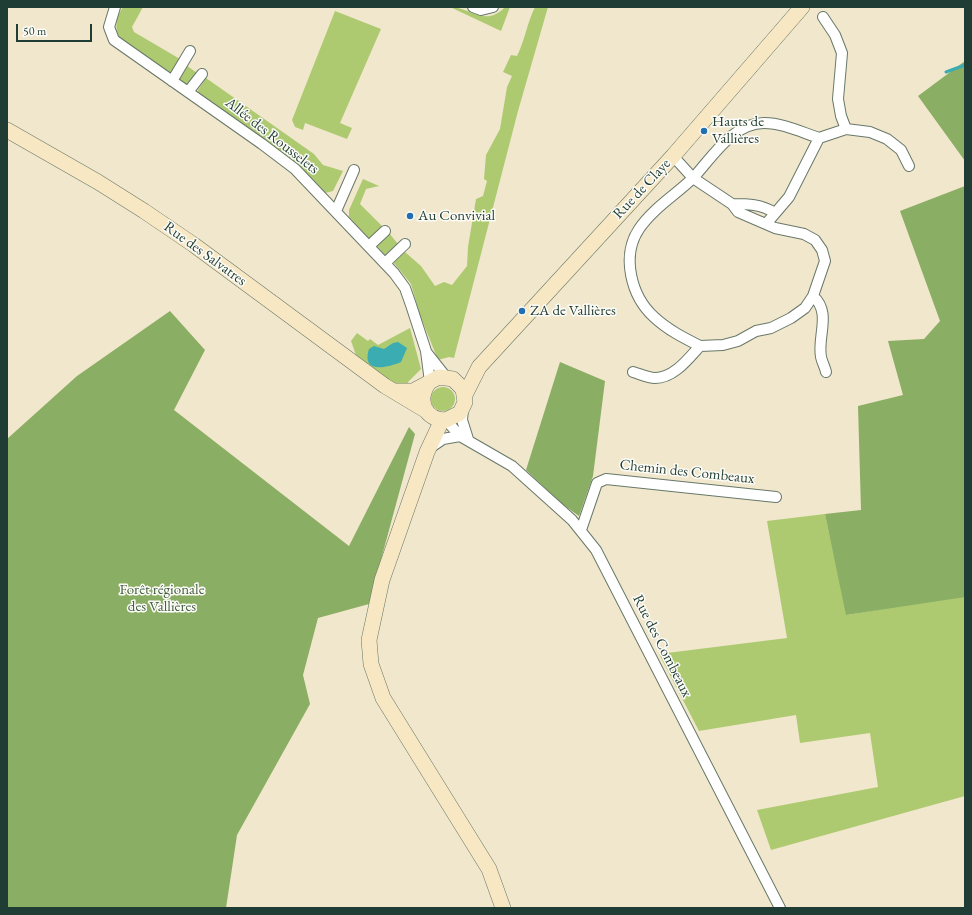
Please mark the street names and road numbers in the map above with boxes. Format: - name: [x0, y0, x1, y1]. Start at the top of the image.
- street label: Allée des Rousselets: [222, 94, 322, 178]
- street label: Rue de Claye: [609, 155, 675, 223]
- street label: Rue des Salvatres: [160, 218, 250, 290]
- street label: Chemin des Combeaux: [619, 456, 755, 488]
- street label: Rue des Combeaux: [628, 592, 696, 700]

